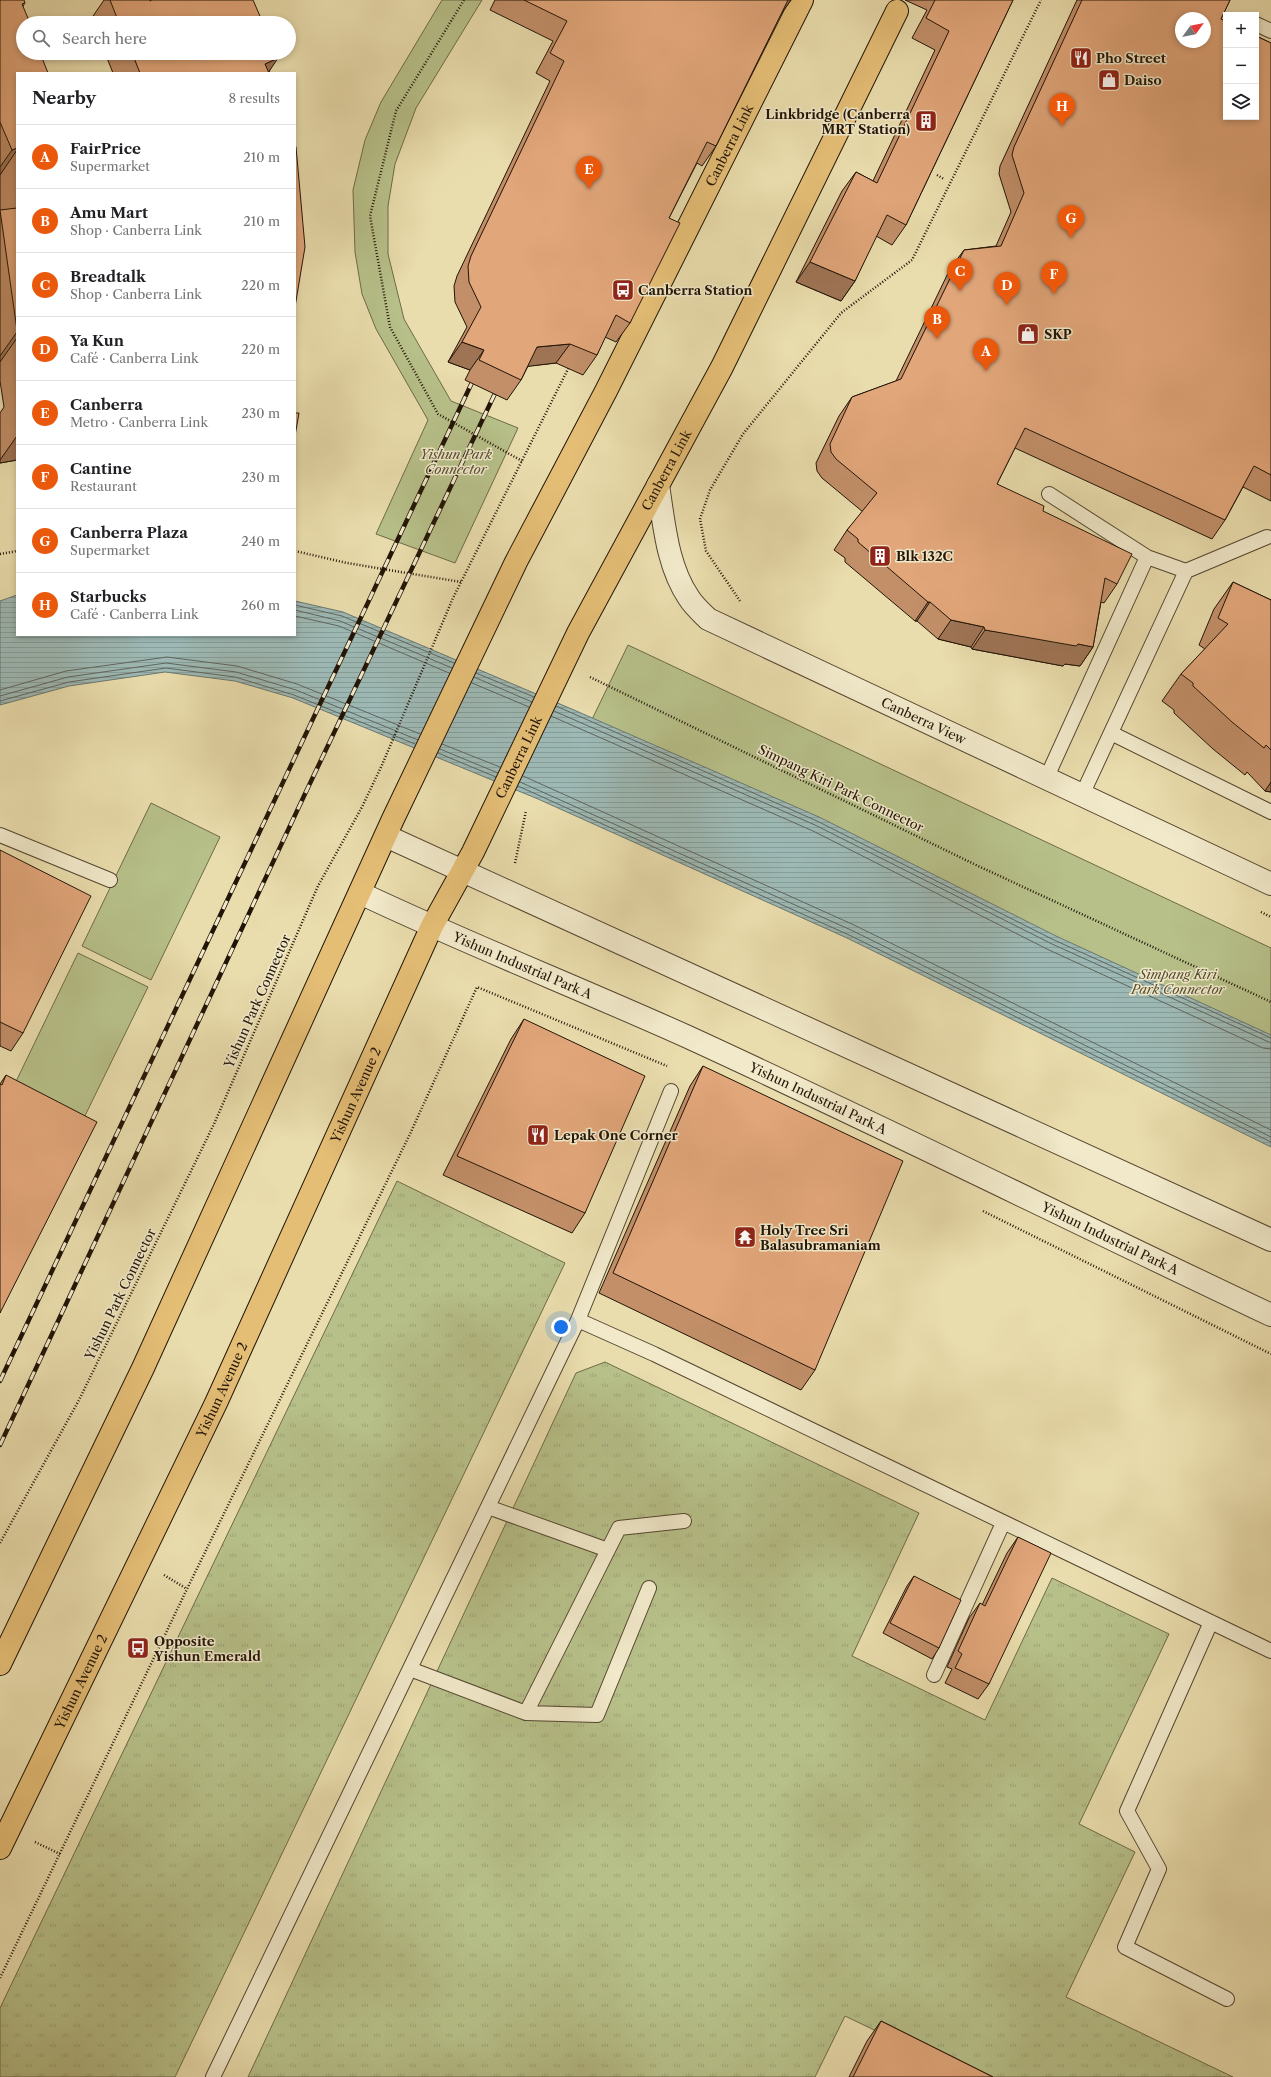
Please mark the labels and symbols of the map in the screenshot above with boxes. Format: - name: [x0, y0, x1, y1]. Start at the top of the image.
- north arrow: [1175, 12, 1211, 48]
- restaurant icon: Pho Street: [1068, 45, 1094, 71]
- place label: Pho Street: [1096, 50, 1167, 66]
- shop icon: Daiso: [1096, 67, 1122, 93]
- place label: Daiso: [1124, 72, 1162, 88]
- pin: H: [1049, 93, 1075, 126]
- street label: Canberra Link: [702, 101, 757, 189]
- place label: Linkbridge (Canberra MRT Station): [765, 106, 910, 137]
- building icon: Linkbridge (Canberra MRT Station): [913, 108, 939, 134]
- pin: E: [576, 156, 602, 189]
- pin: G: [1058, 205, 1084, 238]
- pin: C: [947, 258, 973, 291]
- pin: F: [1041, 261, 1067, 294]
- pin: D: [994, 272, 1020, 305]
- bus stop icon: Canberra Station: [610, 277, 636, 303]
- place label: Canberra Station: [638, 282, 753, 298]
- pin: B: [924, 306, 950, 339]
- shop icon: SKP: [1015, 321, 1041, 347]
- place label: SKP: [1044, 326, 1072, 342]
- pin: A: [973, 338, 999, 371]
- street label: Canberra Link: [638, 427, 695, 513]
- park label: Yishun Park Connector: [420, 446, 492, 477]
- building icon: Blk 132C: [867, 543, 893, 569]
- place label: Blk 132C: [896, 548, 953, 564]
- street label: Canberra View: [879, 694, 969, 747]
- street label: Canberra Link: [492, 713, 545, 801]
- street label: Simpang Kiri Park Connector: [756, 741, 927, 835]
- street label: Yishun Industrial Park A: [450, 928, 595, 1002]
- street label: Yishun Park Connector: [220, 931, 294, 1071]
- park label: Simpang Kiri Park Connector: [1130, 966, 1226, 997]
- street label: Yishun Avenue 2: [327, 1044, 384, 1146]
- street label: Yishun Industrial Park A: [746, 1058, 890, 1137]
- restaurant icon: Lepak One Corner: [525, 1122, 551, 1148]
- place label: Lepak One Corner: [554, 1127, 678, 1143]
- street label: Yishun Industrial Park A: [1038, 1198, 1182, 1278]
- place label: Holy Tree Sri Balasubramaniam: [760, 1222, 881, 1253]
- temple icon: Holy Tree Sri Balasubramaniam: [732, 1224, 758, 1250]
- street label: Yishun Park Connector: [81, 1225, 159, 1363]
- your location: [551, 1317, 571, 1337]
- street label: Yishun Avenue 2: [192, 1340, 251, 1441]
- street label: Yishun Avenue 2: [51, 1632, 111, 1732]
- place label: Opposite Yishun Emerald: [153, 1633, 261, 1664]
- bus stop icon: Opposite Yishun Emerald: [125, 1635, 151, 1661]

